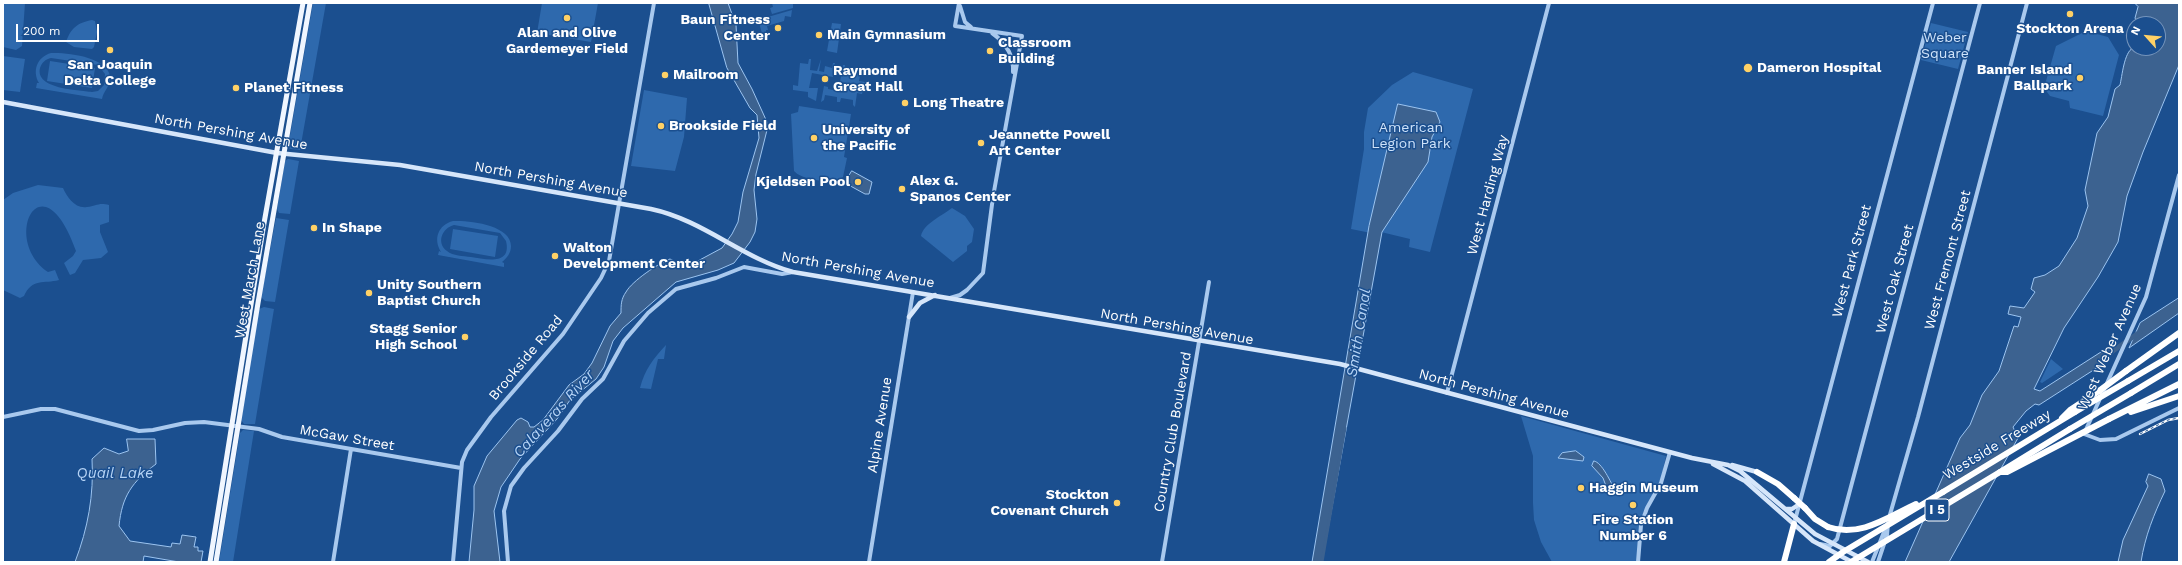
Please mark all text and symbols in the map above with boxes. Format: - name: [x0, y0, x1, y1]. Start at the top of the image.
- marker: Stockton Arena: [2065, 9, 2075, 19]
- place label: Baun Fitness Center: [680, 12, 770, 44]
- marker: Alan and Olive Gardemeyer Field: [562, 13, 572, 23]
- scale bar: [18, 16, 101, 42]
- north arrow: [2126, 16, 2166, 56]
- place label: Stockton Arena: [2016, 21, 2124, 37]
- marker: Baun Fitness Center: [773, 23, 783, 33]
- text: 200 m: [23, 24, 60, 38]
- text: N: [2128, 24, 2143, 37]
- place label: Alan and Olive Gardemeyer Field: [506, 25, 628, 58]
- place label: Main Gymnasium: [827, 27, 946, 43]
- marker: Main Gymnasium: [814, 30, 824, 40]
- park label: Weber Square: [1921, 30, 1969, 62]
- place label: Classroom Building: [998, 35, 1071, 68]
- marker: San Joaquin Delta College: [105, 45, 115, 55]
- marker: Classroom Building: [985, 46, 995, 56]
- place label: San Joaquin Delta College: [64, 57, 156, 90]
- place label: Dameron Hospital: [1757, 60, 1881, 76]
- marker: Dameron Hospital: [1742, 62, 1754, 74]
- place label: Banner Island Ballpark: [1977, 62, 2072, 94]
- place label: Raymond Great Hall: [833, 63, 903, 96]
- place label: Mailroom: [673, 67, 738, 83]
- marker: Mailroom: [660, 70, 670, 80]
- marker: Banner Island Ballpark: [2075, 73, 2085, 83]
- marker: Raymond Great Hall: [820, 74, 830, 84]
- place label: Planet Fitness: [244, 80, 343, 96]
- marker: Planet Fitness: [231, 83, 241, 93]
- place label: Long Theatre: [913, 95, 1004, 111]
- marker: Long Theatre: [900, 98, 910, 108]
- street label: North Pershing Avenue: [153, 110, 309, 154]
- place label: Brookside Field: [669, 118, 776, 134]
- park label: American Legion Park: [1371, 120, 1451, 152]
- marker: Brookside Field: [656, 121, 666, 131]
- place label: University of the Pacific: [822, 122, 910, 154]
- place label: Jeannette Powell Art Center: [989, 127, 1110, 160]
- marker: University of the Pacific: [809, 133, 819, 143]
- street label: West Harding Way: [1464, 133, 1512, 257]
- marker: Jeannette Powell Art Center: [976, 138, 986, 148]
- street label: North Pershing Avenue: [473, 158, 629, 202]
- place label: Alex G. Spanos Center: [910, 173, 1011, 206]
- place label: Kjeldsen Pool: [756, 174, 850, 190]
- marker: Kjeldsen Pool: [853, 177, 863, 187]
- marker: Alex G. Spanos Center: [897, 184, 907, 194]
- street label: West Fremont Street: [1921, 188, 1975, 332]
- street label: West Park Street: [1829, 203, 1875, 319]
- street label: West March Lane: [231, 220, 269, 340]
- place label: In Shape: [322, 220, 382, 236]
- marker: In Shape: [309, 223, 319, 233]
- street label: West Oak Street: [1872, 223, 1918, 335]
- place label: Walton Development Center: [563, 240, 705, 272]
- street label: North Pershing Avenue: [780, 248, 936, 292]
- marker: Walton Development Center: [550, 251, 560, 261]
- place label: Unity Southern Baptist Church: [377, 277, 482, 310]
- street label: West Weber Avenue: [2074, 281, 2146, 413]
- water label: Smith Canal: [1343, 287, 1375, 379]
- marker: Unity Southern Baptist Church: [364, 288, 374, 298]
- street label: North Pershing Avenue: [1099, 305, 1255, 349]
- street label: Brookside Road: [485, 312, 567, 404]
- place label: Stagg Senior High School: [370, 321, 457, 354]
- marker: Stagg Senior High School: [460, 332, 470, 342]
- street label: Country Club Boulevard: [1151, 351, 1195, 513]
- water label: Calaveras River: [510, 366, 598, 462]
- street label: North Pershing Avenue: [1417, 366, 1571, 422]
- street label: Alpine Avenue: [864, 376, 896, 474]
- street label: Westside Freeway: [1940, 406, 2054, 484]
- street label: McGaw Street: [298, 421, 396, 455]
- water label: Quail Lake: [77, 465, 153, 483]
- place label: Haggin Museum: [1589, 480, 1699, 496]
- marker: Haggin Museum: [1576, 483, 1586, 493]
- place label: Stockton Covenant Church: [990, 487, 1109, 520]
- marker: Stockton Covenant Church: [1112, 498, 1122, 508]
- road number: I 5: [1925, 499, 1949, 521]
- marker: Fire Station Number 6: [1628, 500, 1638, 510]
- place label: Fire Station Number 6: [1592, 512, 1674, 544]

